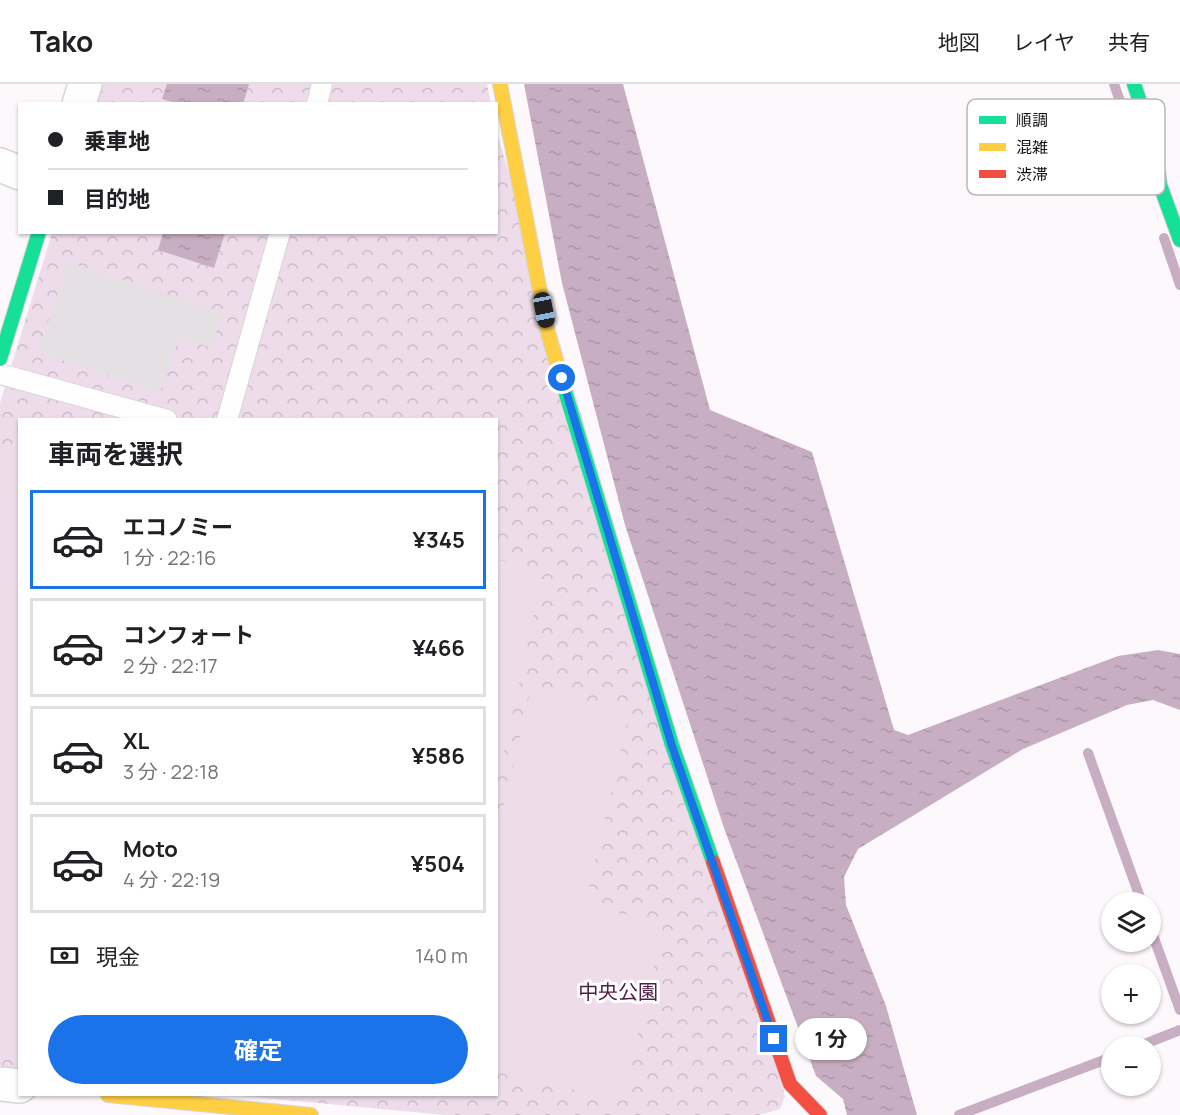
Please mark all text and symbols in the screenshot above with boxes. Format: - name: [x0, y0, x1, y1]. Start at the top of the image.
- text: Tako: [30, 22, 93, 60]
- text: 地図: [938, 28, 980, 56]
- text: レイヤ: [1013, 28, 1075, 56]
- text: 共有: [1108, 28, 1150, 56]
- legend: [967, 99, 1165, 195]
- text: 順調: [1016, 109, 1048, 131]
- text: 乗車地: [84, 126, 150, 156]
- text: 混雑: [1016, 136, 1048, 158]
- text: 渋滞: [1016, 163, 1048, 185]
- text: 目的地: [84, 184, 150, 214]
- car: [532, 291, 556, 329]
- route start: [548, 364, 575, 391]
- text: 車両を選択: [48, 435, 183, 472]
- text: エコノミー: [123, 512, 233, 542]
- icon: car: [51, 513, 105, 567]
- text: ¥345: [412, 525, 465, 555]
- text: 1 分 · 22:16: [123, 544, 216, 571]
- text: コンフォート: [123, 620, 254, 650]
- icon: car: [51, 621, 105, 675]
- text: ¥466: [412, 633, 465, 663]
- text: 2 分 · 22:17: [123, 652, 218, 679]
- text: XL: [123, 726, 149, 756]
- icon: car: [51, 729, 105, 783]
- text: ¥586: [412, 741, 465, 771]
- text: 3 分 · 22:18: [123, 758, 219, 785]
- text: Moto: [123, 834, 178, 864]
- icon: car: [51, 837, 105, 891]
- text: ¥504: [411, 849, 465, 879]
- text: 4 分 · 22:19: [123, 866, 220, 893]
- map controls: [1101, 892, 1161, 1096]
- button: layers: [1101, 892, 1161, 952]
- icon: cash: [48, 939, 81, 972]
- text: 現金: [96, 942, 140, 972]
- text: 140 m: [415, 942, 468, 969]
- button: +: [1101, 964, 1161, 1024]
- park label: 中央公園: [578, 978, 658, 1005]
- button: 確定: [48, 1015, 468, 1084]
- callout: 1 分: [795, 1018, 867, 1060]
- route end: [760, 1025, 787, 1052]
- text: 1 分: [815, 1025, 847, 1052]
- button: −: [1101, 1036, 1161, 1096]

